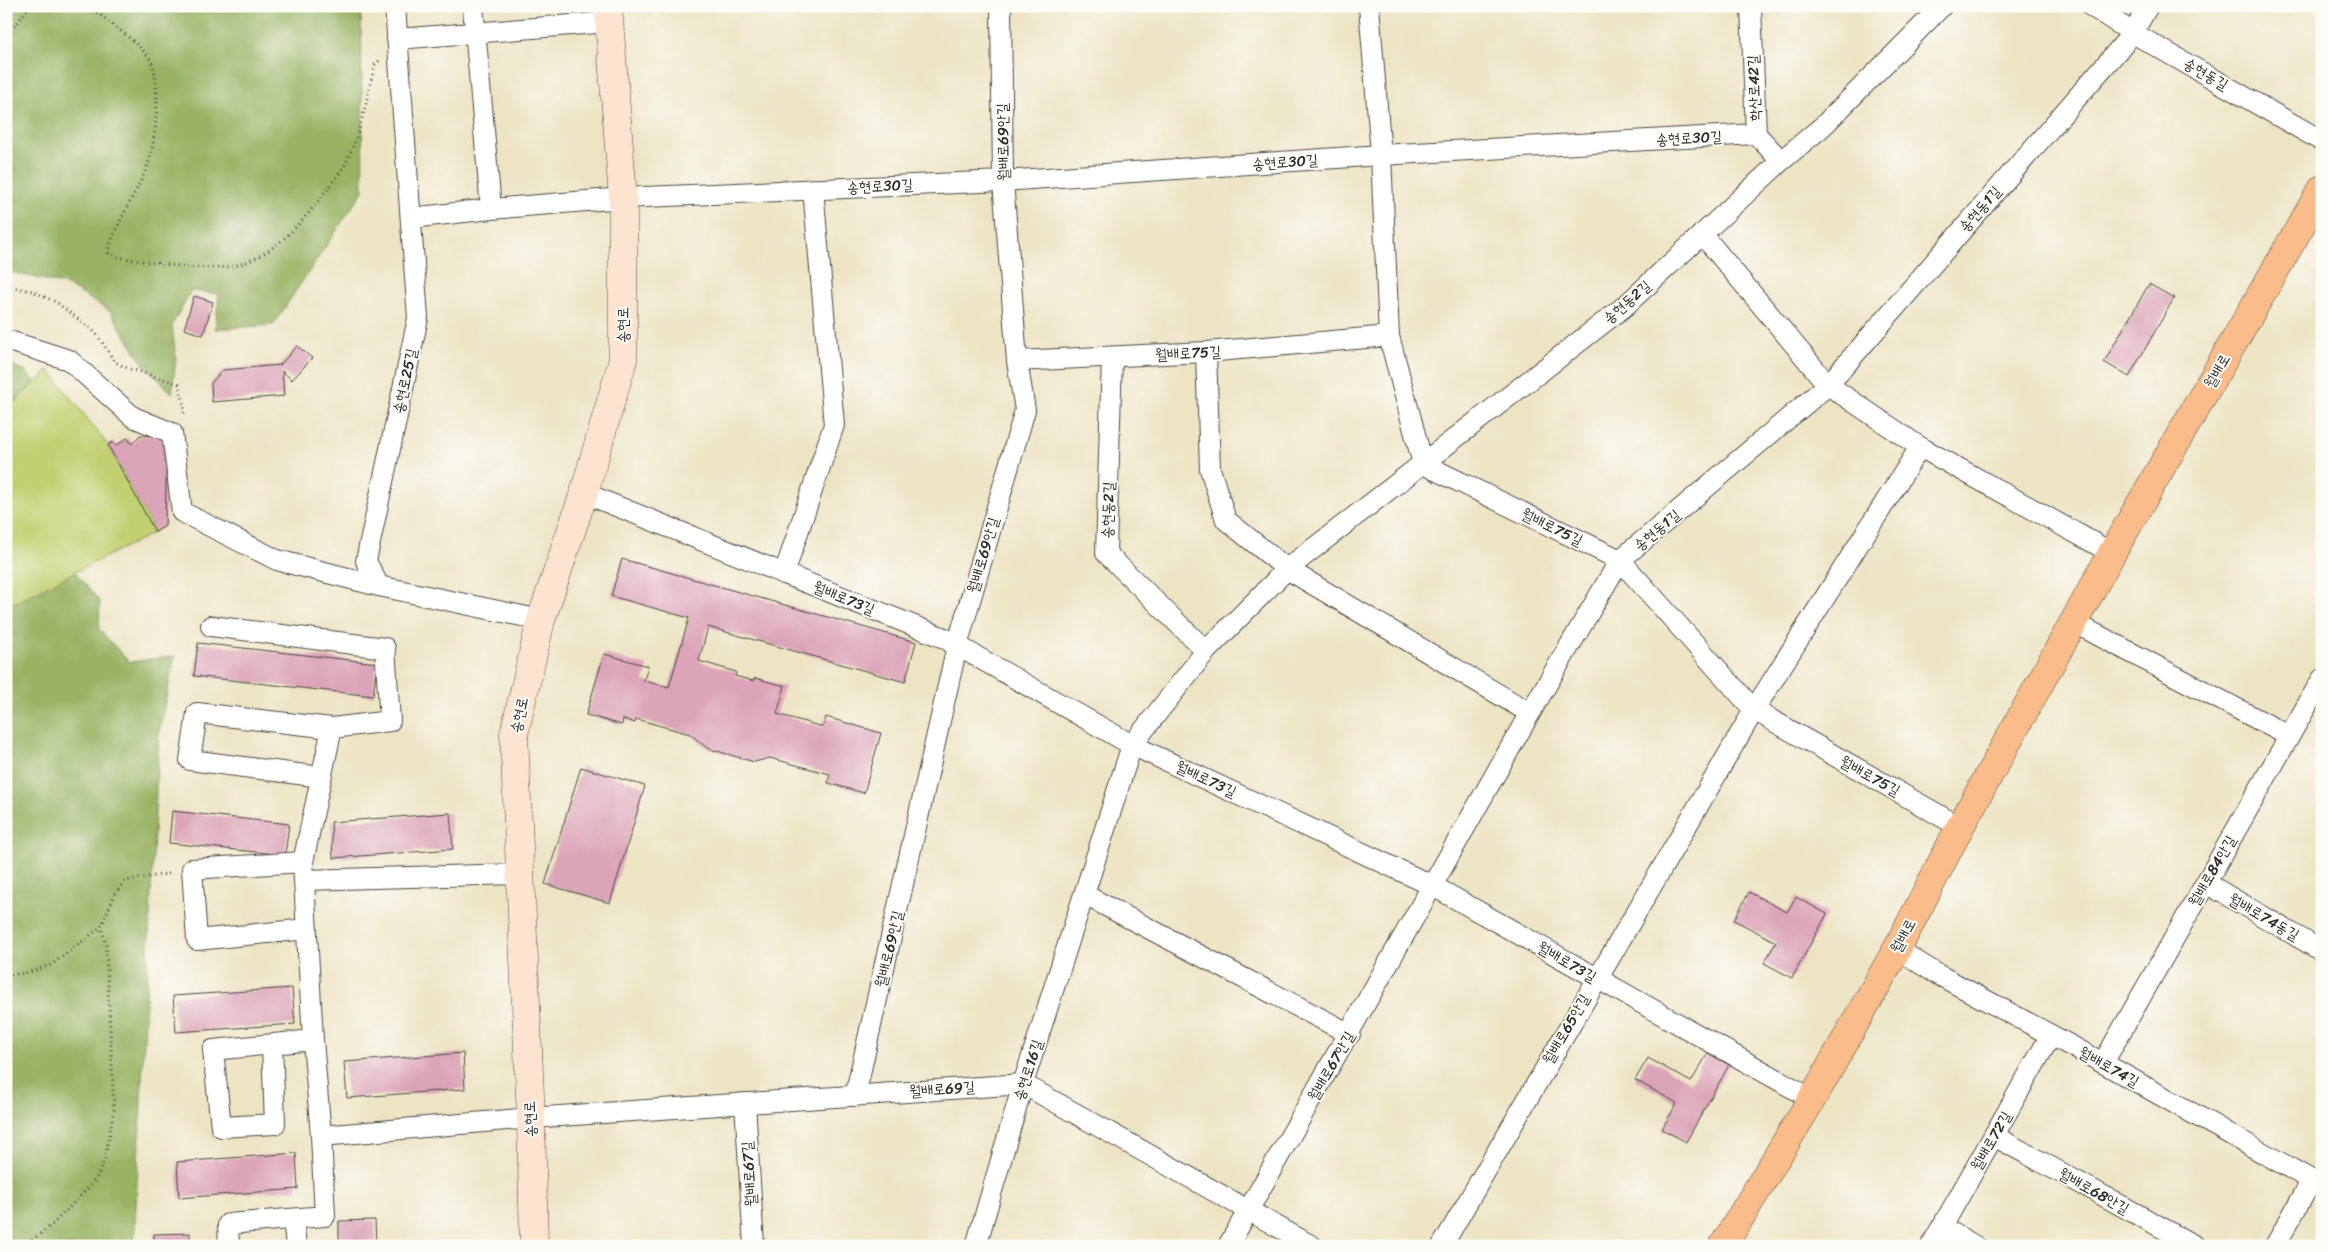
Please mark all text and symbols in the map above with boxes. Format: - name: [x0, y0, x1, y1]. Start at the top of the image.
- street label: 송현동길: [2179, 51, 2233, 97]
- street label: 학산로42길: [1740, 54, 1768, 122]
- street label: 월배로69안길: [989, 103, 1017, 181]
- street label: 송현로30길: [1655, 123, 1723, 153]
- street label: 송현로30길: [1251, 147, 1319, 177]
- street label: 송현로30길: [846, 171, 914, 201]
- street label: 송현동1길: [1952, 180, 2008, 238]
- street label: 송현동2길: [1597, 274, 1657, 330]
- street label: 송현로: [610, 307, 636, 343]
- street label: 월배로75길: [1154, 338, 1222, 368]
- street label: 송현로25길: [385, 346, 425, 416]
- street label: 월배로: [2197, 349, 2237, 393]
- street label: 송현동2길: [1094, 481, 1122, 539]
- street label: 월배로75길: [1517, 501, 1587, 553]
- street label: 송현동1길: [1628, 502, 1686, 558]
- street label: 월배로69안길: [960, 514, 1006, 596]
- street label: 월배로73길: [809, 574, 879, 622]
- street label: 송현로: [503, 695, 535, 735]
- street label: 월배로75길: [1835, 749, 1905, 803]
- street label: 월배로73길: [1171, 753, 1241, 805]
- street label: 월배로84안길: [2181, 830, 2243, 912]
- street label: 월배로74동길: [2224, 886, 2304, 948]
- street label: 월배로69안길: [868, 908, 910, 990]
- street label: 월배로: [1883, 914, 1923, 958]
- street label: 월배로73길: [1532, 934, 1602, 990]
- street label: 월배로65안길: [1535, 989, 1597, 1069]
- street label: 월배로67안길: [1300, 1026, 1362, 1106]
- street label: 송현로16길: [1006, 1036, 1050, 1104]
- street label: 월배로74길: [2074, 1040, 2144, 1094]
- street label: 월배로69길: [908, 1074, 976, 1104]
- street label: 송현로: [516, 1100, 544, 1138]
- street label: 월배로72길: [1963, 1106, 2019, 1176]
- street label: 월배로67길: [734, 1140, 764, 1208]
- street label: 월배로68안길: [2054, 1161, 2134, 1221]

